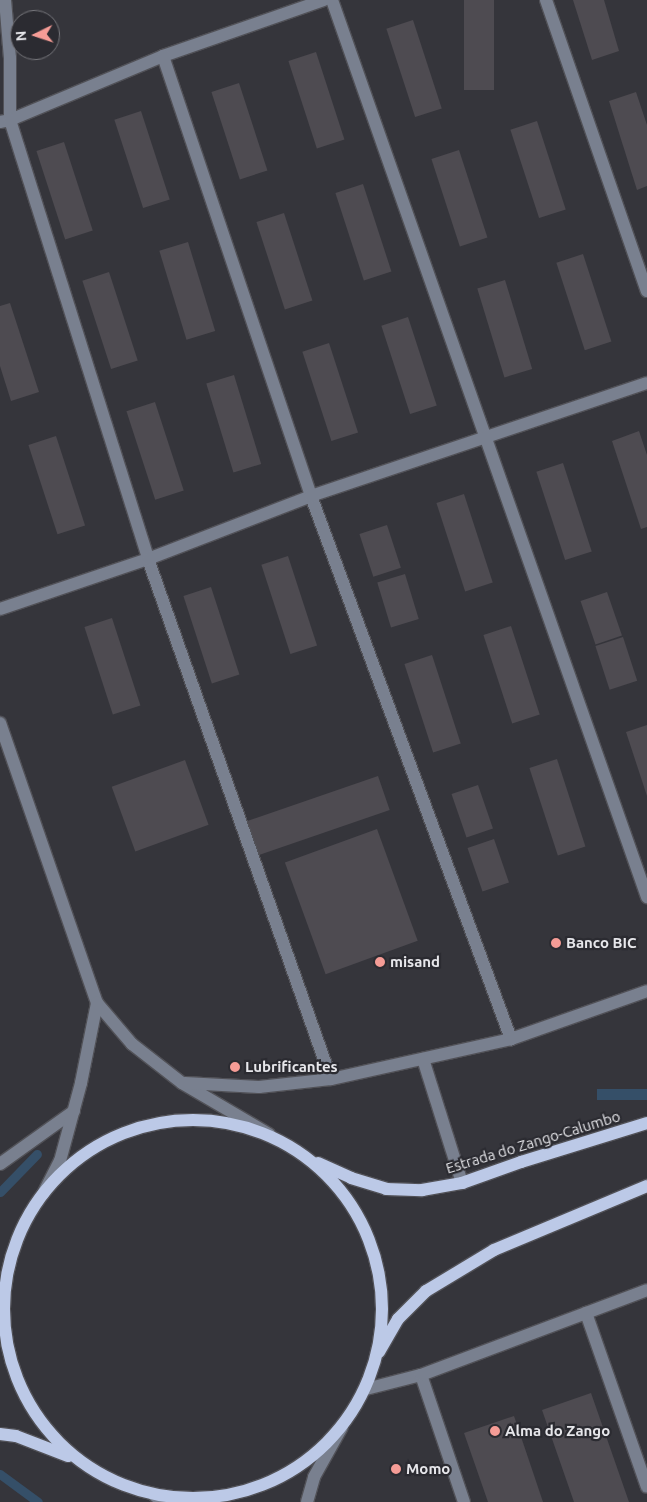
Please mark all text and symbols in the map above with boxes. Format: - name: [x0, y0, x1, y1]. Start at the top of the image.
- north arrow: [10, 10, 60, 60]
- text: N: [13, 30, 29, 42]
- place label: Banco BIC: [566, 934, 637, 952]
- marker: Banco BIC: [550, 937, 562, 949]
- place label: misand: [390, 953, 440, 971]
- marker: misand: [374, 956, 386, 968]
- place label: Lubrificantes: [245, 1058, 338, 1076]
- marker: Lubrificantes: [229, 1061, 241, 1073]
- street label: Estrada do Zango-Calumbo: [444, 1107, 622, 1177]
- place label: Alma do Zango: [505, 1422, 610, 1440]
- marker: Alma do Zango: [489, 1425, 501, 1437]
- place label: Momo: [406, 1460, 450, 1478]
- marker: Momo: [390, 1463, 402, 1475]

